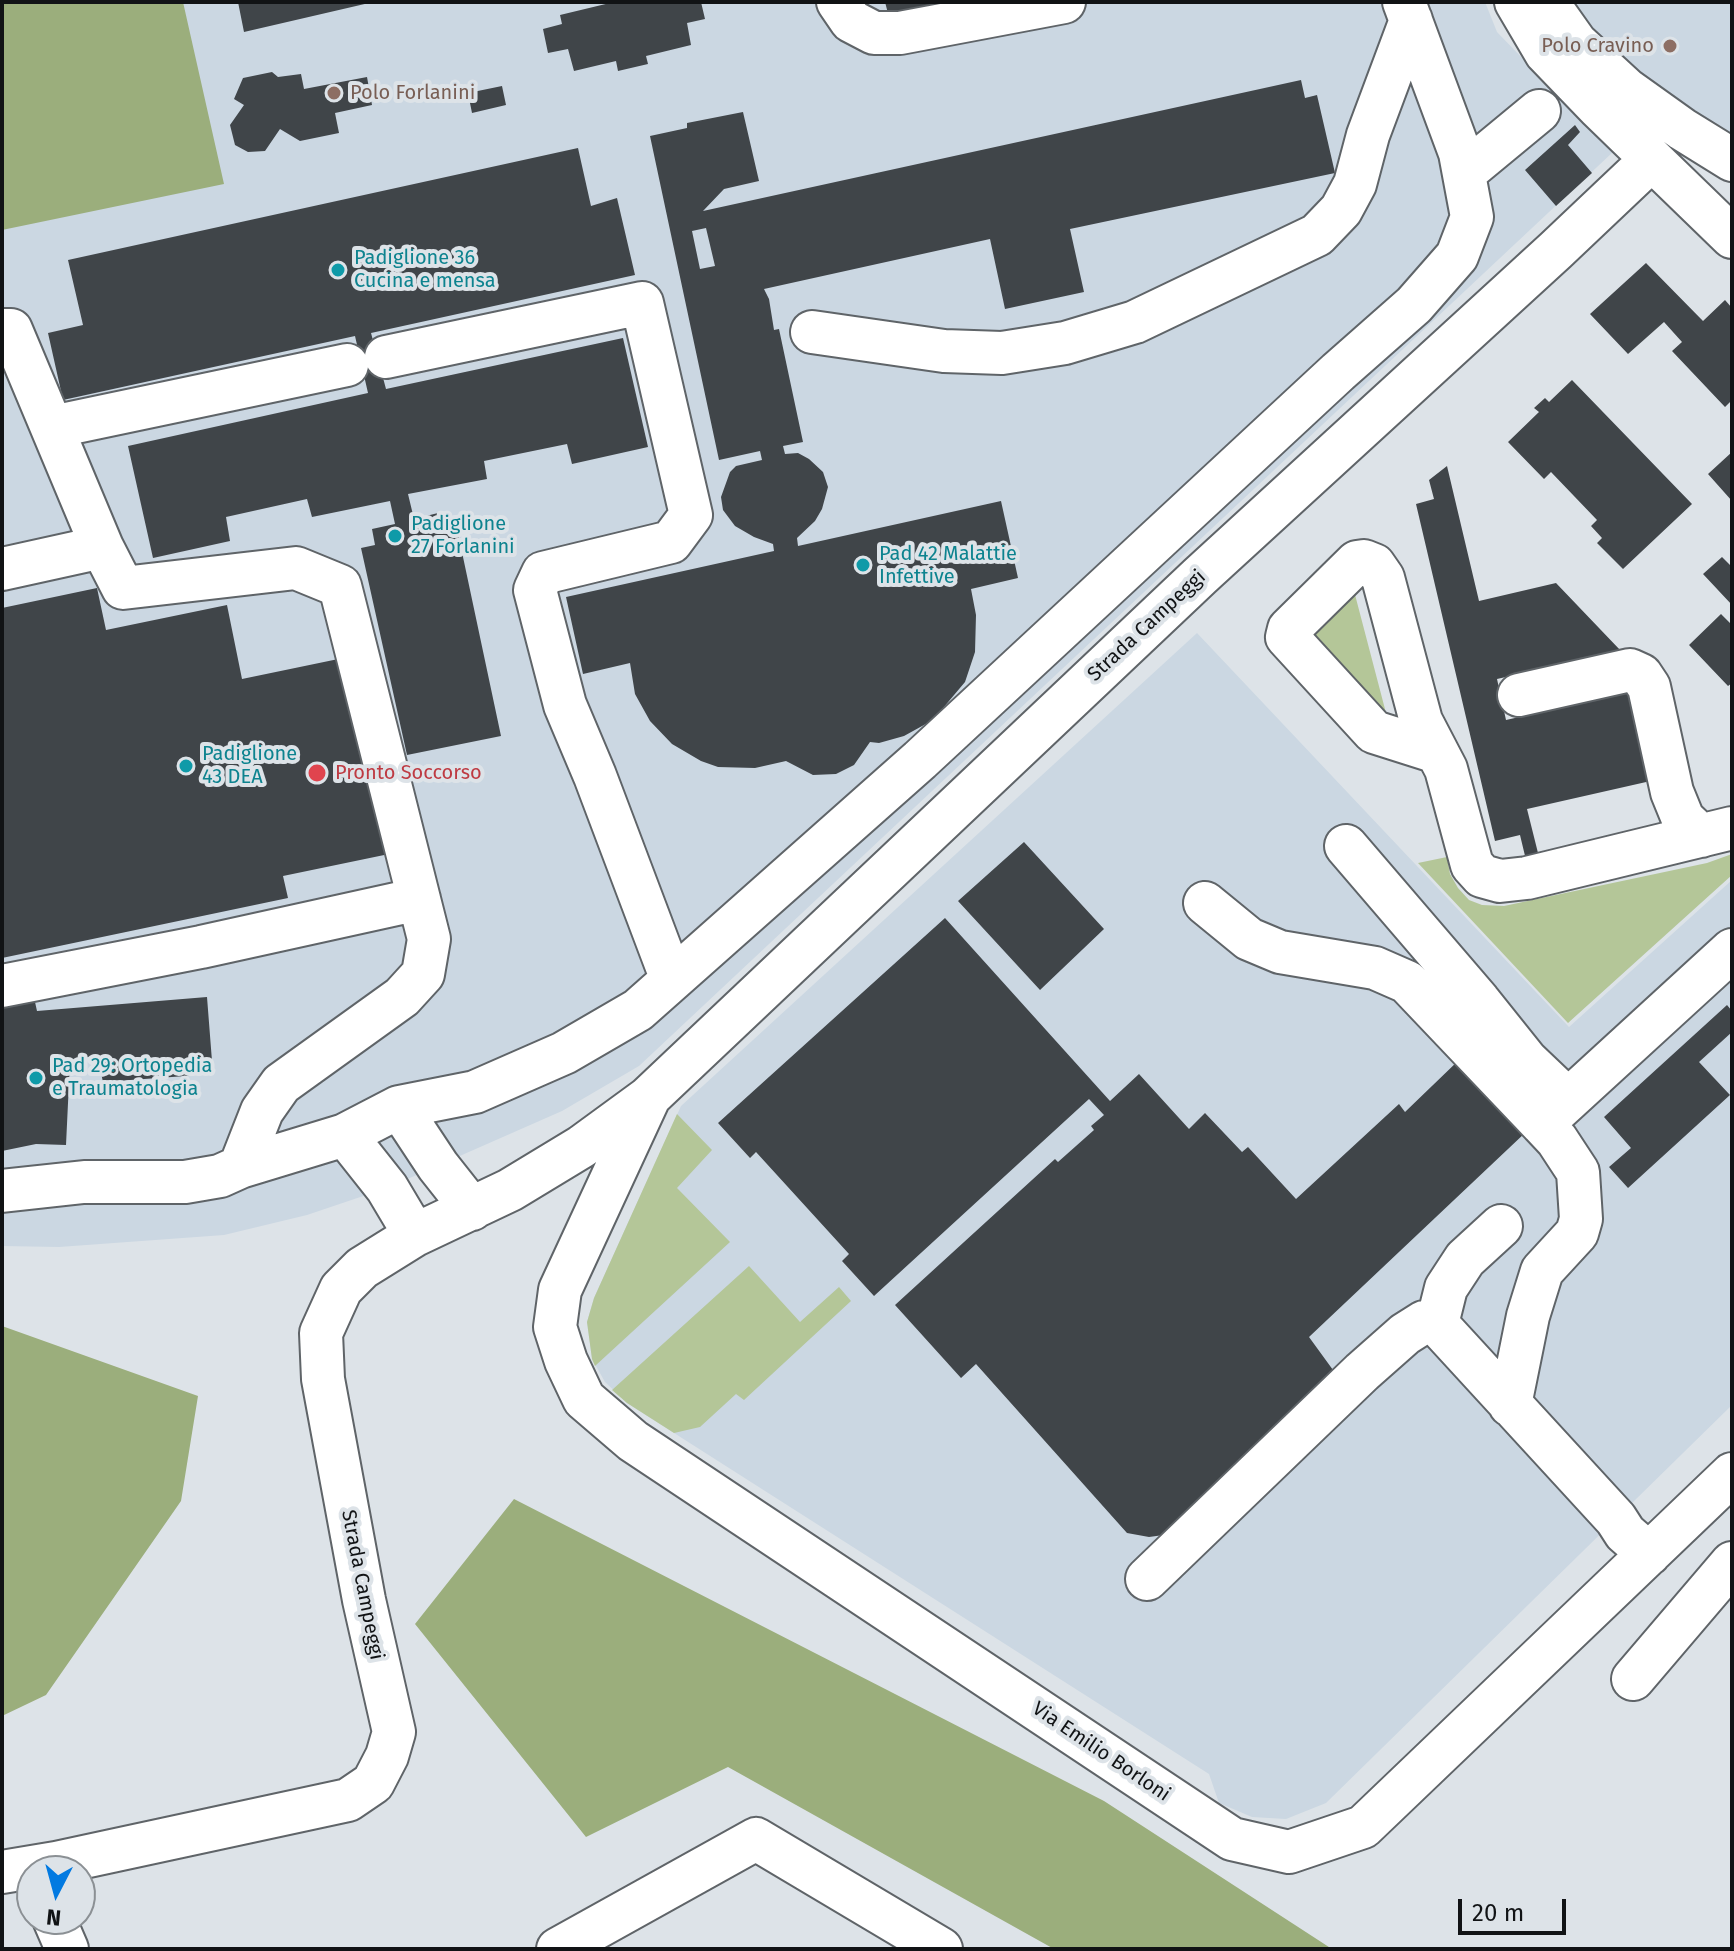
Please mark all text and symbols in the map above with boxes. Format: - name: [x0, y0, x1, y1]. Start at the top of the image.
- place label: Polo Cravino: [1541, 34, 1654, 58]
- marker: Polo Cravino: [1661, 37, 1679, 55]
- place label: Polo Forlanini: [350, 81, 475, 105]
- marker: Polo Forlanini: [325, 84, 343, 102]
- place label: Padiglione 36 Cucina e mensa: [354, 246, 496, 293]
- marker: Padiglione 36 Cucina e mensa: [329, 261, 347, 279]
- place label: Padiglione 27 Forlanini: [411, 512, 515, 559]
- marker: Padiglione 27 Forlanini: [386, 527, 404, 545]
- place label: Pad 42 Malattie Infettive: [879, 542, 1017, 589]
- marker: Pad 42 Malattie Infettive: [854, 556, 872, 574]
- street label: Strada Campeggi: [1083, 565, 1211, 687]
- place label: Padiglione 43 DEA: [202, 742, 297, 789]
- marker: Padiglione 43 DEA: [177, 757, 195, 775]
- place label: Pronto Soccorso: [335, 761, 482, 785]
- marker: Pronto Soccorso: [306, 762, 328, 784]
- place label: Pad 29: Ortopedia e Traumatologia: [52, 1054, 212, 1101]
- marker: Pad 29: Ortopedia e Traumatologia: [27, 1069, 45, 1087]
- street label: Strada Campeggi: [336, 1508, 388, 1662]
- street label: Via Emilio Borloni: [1028, 1697, 1174, 1807]
- north arrow: [16, 1855, 96, 1935]
- scale bar: [1462, 1883, 1570, 1933]
- text: 20 m: [1472, 1899, 1524, 1927]
- text: N: [45, 1903, 62, 1932]

